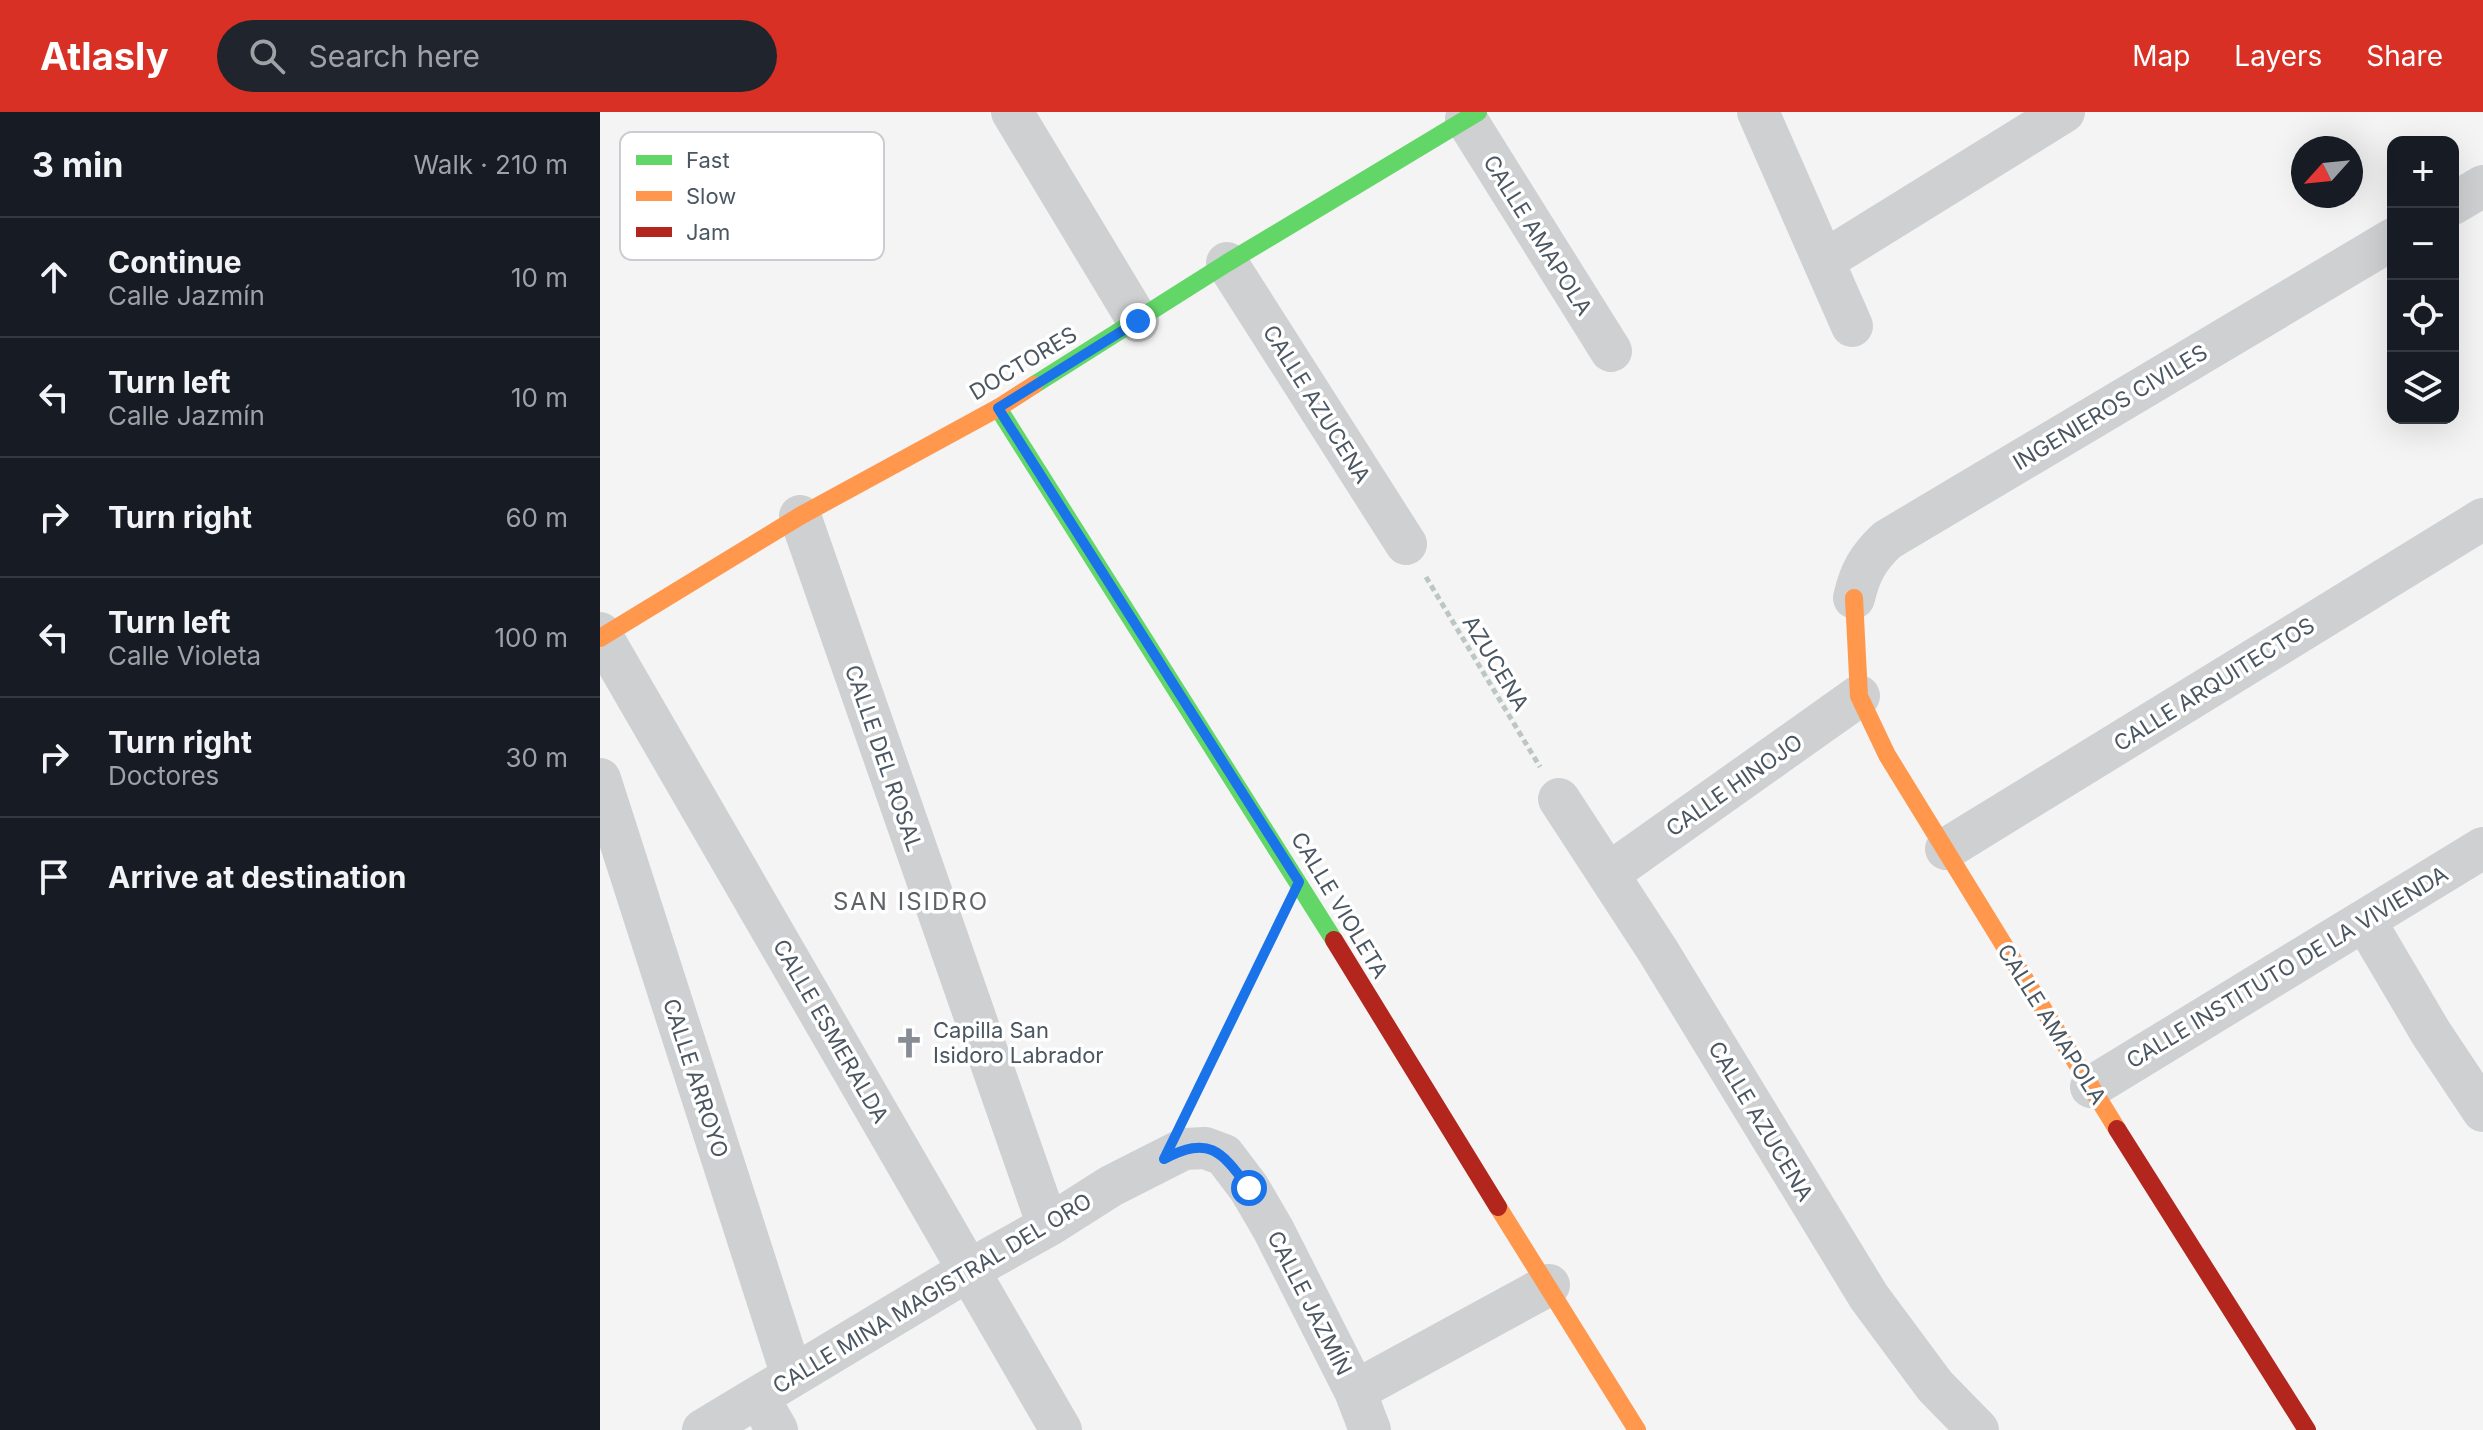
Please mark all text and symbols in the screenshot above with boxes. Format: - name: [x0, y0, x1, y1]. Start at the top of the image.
- search box: [217, 20, 777, 92]
- text: Atlasly: [40, 33, 169, 79]
- icon: search: [245, 34, 289, 78]
- text: Search here: [309, 38, 480, 74]
- text: Map: [2132, 39, 2190, 73]
- text: Layers: [2234, 39, 2322, 73]
- text: Share: [2366, 39, 2443, 73]
- legend: [620, 132, 884, 260]
- north arrow: [2291, 136, 2363, 208]
- map controls: [2387, 136, 2459, 424]
- button: +: [2387, 136, 2459, 208]
- text: 3 min: [32, 144, 123, 185]
- text: Fast: [686, 147, 730, 173]
- text: Walk · 210 m: [413, 149, 568, 180]
- street label: CALLE AMAPOLA: [1478, 150, 1598, 320]
- text: Slow: [686, 183, 736, 209]
- button: −: [2387, 208, 2459, 280]
- text: Jam: [686, 219, 730, 245]
- text: Continue: [108, 244, 242, 280]
- icon: ahead: [32, 255, 76, 299]
- text: 10 m: [511, 262, 568, 293]
- text: Calle Jazmín: [108, 280, 265, 311]
- button: locate: [2387, 280, 2459, 352]
- route end: [1120, 303, 1156, 339]
- street label: CALLE AZUCENA: [1258, 320, 1376, 488]
- street label: DOCTORES: [965, 321, 1081, 405]
- street label: INGENIEROS CIVILES: [2008, 339, 2212, 475]
- button: layers: [2387, 352, 2459, 424]
- text: Turn left: [108, 364, 230, 400]
- icon: left: [32, 375, 76, 419]
- text: 10 m: [511, 382, 568, 413]
- text: Calle Jazmín: [108, 400, 265, 431]
- icon: right: [32, 495, 76, 539]
- text: Turn right: [108, 499, 252, 535]
- text: 60 m: [505, 502, 568, 533]
- text: Turn left: [108, 604, 230, 640]
- street label: AZUCENA: [1457, 611, 1535, 715]
- street label: CALLE ARQUITECTOS: [2109, 612, 2319, 756]
- icon: left: [32, 615, 76, 659]
- text: 100 m: [495, 622, 568, 653]
- text: Calle Violeta: [108, 640, 261, 671]
- street label: CALLE DEL ROSAL: [840, 661, 928, 855]
- text: Turn right: [108, 724, 252, 760]
- street label: CALLE HINOJO: [1661, 728, 1807, 842]
- icon: right: [32, 735, 76, 779]
- text: 30 m: [505, 742, 568, 773]
- text: Doctores: [108, 760, 219, 791]
- street label: CALLE VIOLETA: [1286, 827, 1394, 983]
- icon: arrive: [32, 855, 76, 899]
- text: Arrive at destination: [108, 859, 406, 895]
- street label: CALLE INSTITUTO DE LA VIVIENDA: [2122, 860, 2452, 1074]
- district label: SAN ISIDRO: [833, 887, 989, 916]
- street label: CALLE ESMERALDA: [768, 935, 894, 1127]
- street label: CALLE AMAPOLA: [1992, 939, 2112, 1109]
- street label: CALLE ARROYO: [658, 995, 734, 1161]
- place label: Capilla San Isidoro Labrador: [933, 1017, 1104, 1068]
- church icon: Capilla San Isidoro Labrador: [892, 1026, 926, 1060]
- street label: CALLE AZUCENA: [1703, 1036, 1819, 1206]
- route start: [1231, 1170, 1267, 1206]
- street label: CALLE MINA MAGISTRAL DEL ORO: [768, 1187, 1096, 1399]
- street label: CALLE JAZMÍN: [1262, 1226, 1358, 1380]

